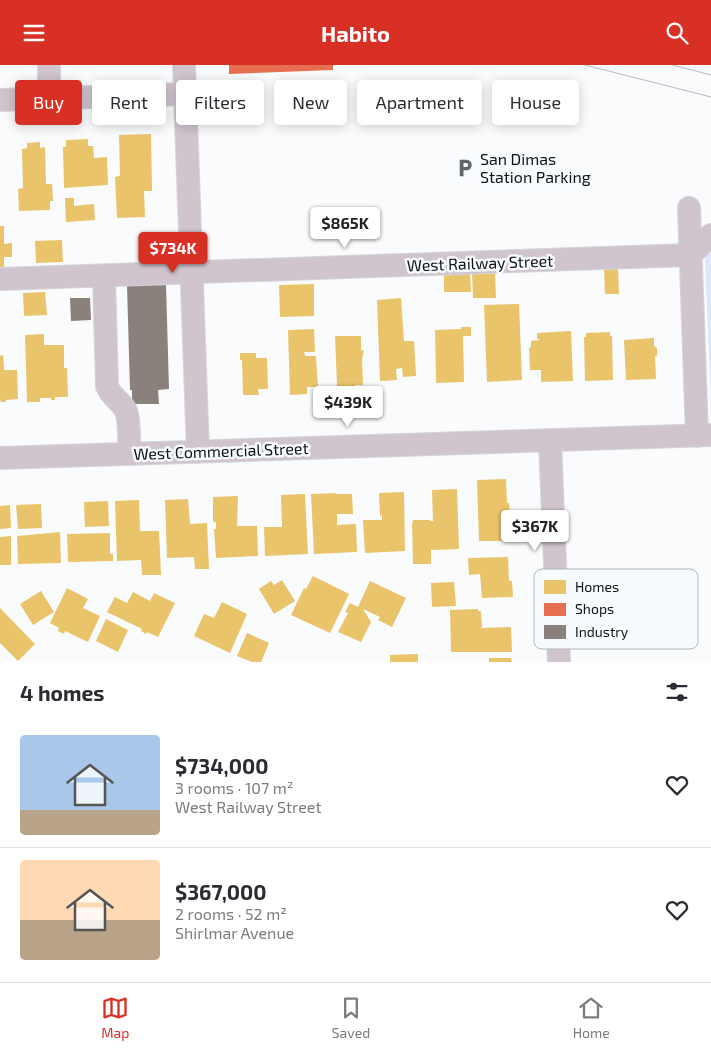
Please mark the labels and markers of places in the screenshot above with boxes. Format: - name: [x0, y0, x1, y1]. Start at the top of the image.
- place label: San Dimas Station Parking: [480, 149, 591, 186]
- parking icon: San Dimas Station Parking: [454, 157, 476, 179]
- pin: $865K: [310, 207, 380, 249]
- pin: $734K: [138, 231, 208, 274]
- pin: $439K: [313, 385, 383, 428]
- pin: $367K: [500, 509, 570, 552]

